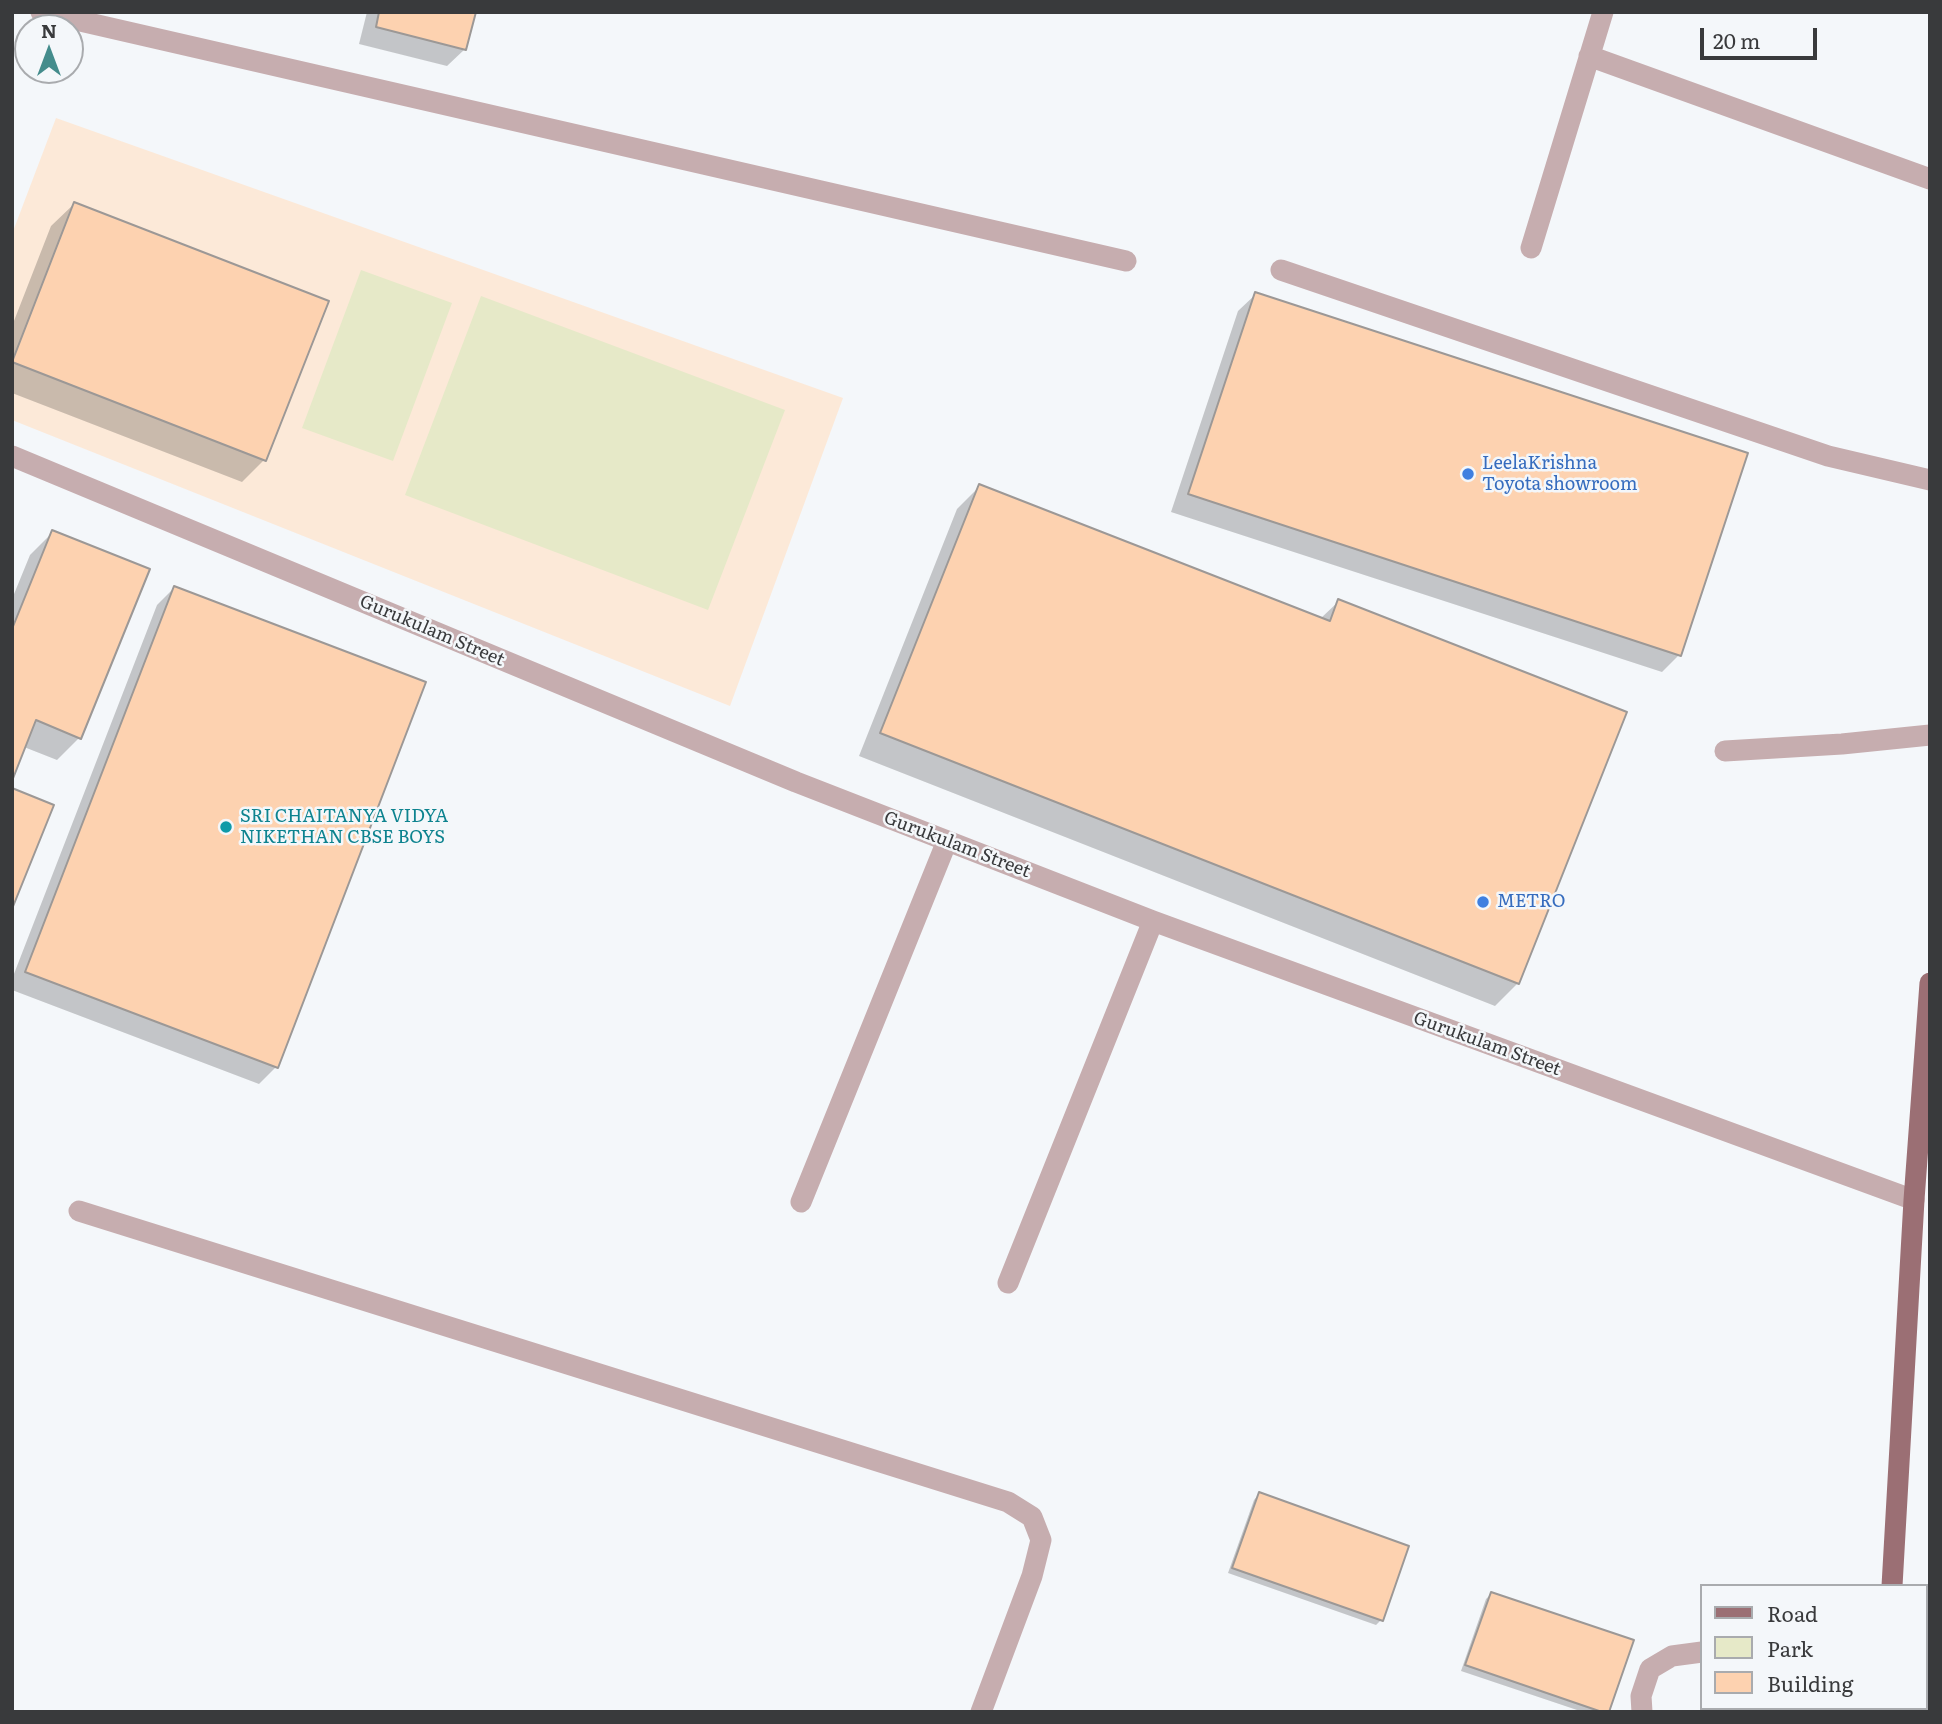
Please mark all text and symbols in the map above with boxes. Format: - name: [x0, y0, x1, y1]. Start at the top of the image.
- north arrow: [14, 14, 84, 84]
- scale bar: [1704, 14, 1821, 58]
- text: N: [41, 16, 57, 44]
- text: 20 m: [1713, 24, 1760, 55]
- place label: LeelaKrishna Toyota showroom: [1482, 453, 1637, 496]
- marker: LeelaKrishna Toyota showroom: [1460, 466, 1476, 482]
- street label: Gurukulam Street: [356, 591, 508, 671]
- place label: SRI CHAITANYA VIDYA NIKETHAN CBSE BOYS: [240, 806, 448, 848]
- street label: Gurukulam Street: [881, 807, 1033, 883]
- marker: SRI CHAITANYA VIDYA NIKETHAN CBSE BOYS: [218, 819, 234, 835]
- place label: METRO: [1497, 891, 1565, 913]
- marker: METRO: [1475, 894, 1491, 910]
- street label: Gurukulam Street: [1410, 1007, 1564, 1081]
- legend: [1700, 1584, 1928, 1710]
- text: Road: [1767, 1597, 1818, 1628]
- text: Park: [1767, 1632, 1813, 1663]
- text: Building: [1767, 1667, 1853, 1698]

